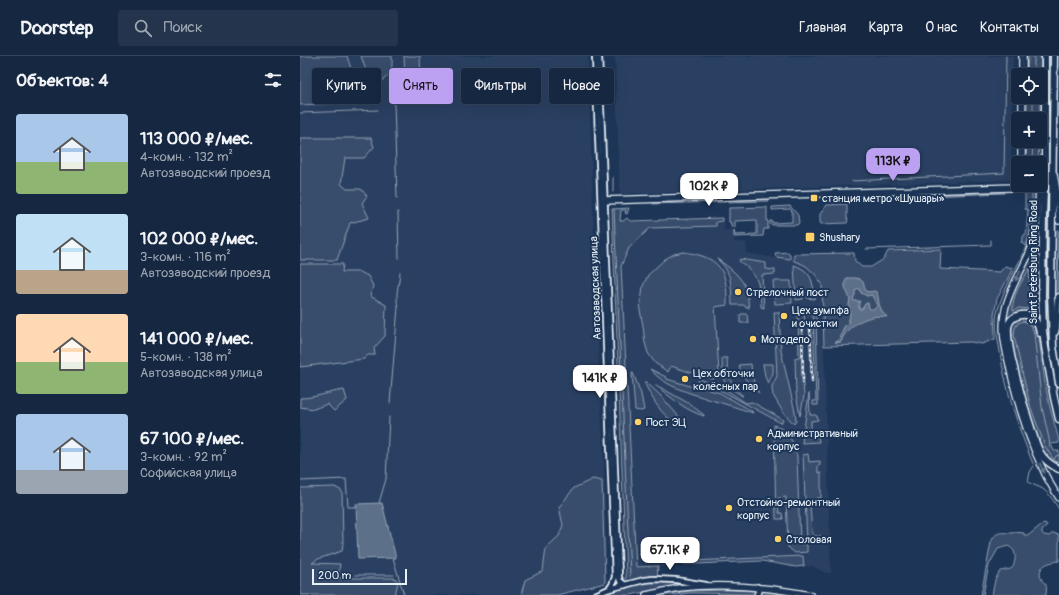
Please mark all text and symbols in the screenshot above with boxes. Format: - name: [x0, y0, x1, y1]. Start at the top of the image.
- search box: [118, 10, 398, 46]
- text: Doorstep: [20, 16, 94, 40]
- icon: search: [132, 17, 154, 39]
- text: Поиск: [164, 18, 203, 37]
- text: Главная: [799, 19, 846, 36]
- text: Карта: [868, 19, 903, 36]
- text: О нас: [925, 19, 958, 36]
- text: Контакты: [980, 19, 1039, 36]
- chip: Купить: [312, 68, 381, 104]
- chip: Снять: [389, 68, 453, 104]
- chip: Фильтры: [461, 68, 541, 104]
- chip: Новое: [549, 68, 614, 104]
- map controls: [1011, 68, 1047, 192]
- button: locate: [1011, 68, 1047, 104]
- icon: filters: [262, 69, 284, 91]
- text: Объектов: 4: [16, 70, 108, 91]
- button: +: [1011, 112, 1047, 148]
- text: 113 000 ₽/мес.: [140, 128, 253, 149]
- icon: home: [48, 130, 96, 178]
- pin: 113K ₽: [860, 148, 926, 182]
- text: 4-комн. · 132 m²: [140, 149, 233, 165]
- text: 113K ₽: [875, 153, 911, 169]
- button: −: [1011, 156, 1047, 192]
- text: Автозаводский проезд: [140, 165, 270, 181]
- pin: 102K ₽: [676, 173, 742, 207]
- text: 102K ₽: [689, 178, 729, 194]
- place label: станция метро «Шушары»: [822, 192, 945, 205]
- marker: станция метро «Шушары»: [809, 193, 819, 203]
- street label: Saint Petersburg Ring Road: [1027, 200, 1040, 324]
- text: 102 000 ₽/мес.: [140, 228, 258, 249]
- icon: home: [48, 230, 96, 278]
- marker: Shushary: [804, 231, 816, 243]
- place label: Shushary: [819, 231, 860, 244]
- street label: Автозаводская улица: [587, 236, 604, 340]
- text: 3-комн. · 116 m²: [140, 249, 231, 265]
- text: Автозаводский проезд: [140, 265, 270, 281]
- one-way arrow: [1015, 271, 1021, 282]
- place label: Стрелочный пост: [746, 286, 829, 299]
- marker: Стрелочный пост: [733, 287, 743, 297]
- place label: Цех зумпфа и очистки: [792, 304, 849, 330]
- marker: Цех зумпфа и очистки: [779, 311, 789, 321]
- text: 141 000 ₽/мес.: [140, 328, 254, 349]
- icon: home: [48, 330, 96, 378]
- place label: Мотодепо: [761, 333, 810, 346]
- marker: Мотодепо: [748, 334, 758, 344]
- text: 5-комн. · 138 m²: [140, 349, 232, 365]
- text: Автозаводская улица: [140, 365, 262, 381]
- pin: 141K ₽: [567, 365, 633, 399]
- place label: Цех обточки колёсных пар: [693, 367, 758, 393]
- text: 141K ₽: [582, 370, 618, 386]
- marker: Цех обточки колёсных пар: [680, 374, 690, 384]
- place label: Пост ЭЦ: [646, 416, 686, 429]
- marker: Пост ЭЦ: [633, 417, 643, 427]
- place label: Административный корпус: [767, 427, 858, 453]
- text: 67 100 ₽/мес.: [140, 428, 244, 449]
- icon: home: [48, 430, 96, 478]
- marker: Административный корпус: [754, 434, 764, 444]
- text: 3-комн. · 92 m²: [140, 449, 227, 465]
- one-way arrow: [1039, 462, 1045, 473]
- text: Софийская улица: [140, 465, 237, 481]
- place label: Отстойно-ремонтный корпус: [737, 496, 840, 522]
- marker: Отстойно-ремонтный корпус: [724, 503, 734, 513]
- place label: Столовая: [786, 533, 832, 546]
- marker: Столовая: [773, 534, 783, 544]
- pin: 67.1K ₽: [633, 537, 707, 571]
- text: 67.1K ₽: [650, 542, 690, 558]
- scale bar: [312, 567, 407, 586]
- text: 200 m: [318, 569, 351, 582]

